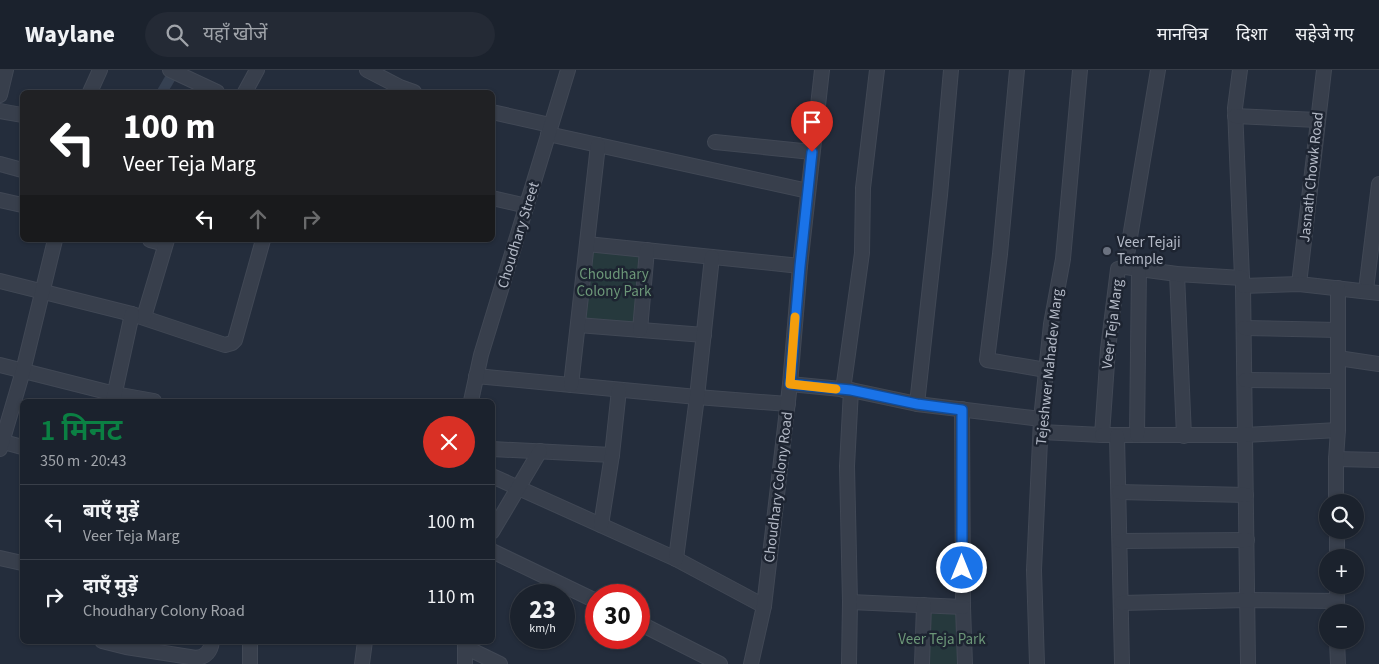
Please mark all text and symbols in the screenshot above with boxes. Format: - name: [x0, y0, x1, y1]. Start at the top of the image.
- search box: [145, 12, 495, 57]
- text: Waylane: [25, 17, 115, 52]
- icon: search: [163, 21, 191, 49]
- text: यहाँ खोजें: [203, 21, 267, 48]
- text: मानचित्र: [1157, 22, 1208, 47]
- text: दिशा: [1236, 22, 1267, 47]
- text: सहेजे गए: [1295, 22, 1354, 47]
- pin: [791, 101, 833, 152]
- text: 100 m: [123, 102, 215, 152]
- icon: arrive: [798, 108, 826, 136]
- icon: left: [40, 110, 105, 175]
- street label: Jasnath Chowk Road: [1294, 111, 1329, 243]
- text: Veer Teja Marg: [123, 148, 256, 180]
- street label: Choudhary Street: [492, 179, 545, 291]
- icon: left: [191, 205, 219, 233]
- icon: ahead: [244, 205, 272, 233]
- icon: right: [297, 205, 325, 233]
- place label: Veer Tejaji Temple: [1117, 232, 1181, 270]
- marker: Veer Tejaji Temple: [1101, 245, 1113, 257]
- park label: Choudhary Colony Park: [577, 264, 652, 302]
- street label: Veer Teja Marg: [1097, 277, 1128, 370]
- street label: Tejeshwer Mahadev Marg: [1031, 287, 1068, 447]
- text: 1 मिनट: [40, 409, 122, 452]
- street label: Choudhary Colony Road: [759, 410, 798, 564]
- button: close: [423, 416, 475, 468]
- text: 350 m · 20:43: [40, 450, 127, 472]
- map controls: [1319, 494, 1364, 649]
- button: search: [1319, 494, 1364, 539]
- text: बाएँ मुड़ें: [83, 498, 139, 525]
- icon: left: [40, 508, 68, 536]
- text: 100 m: [427, 509, 475, 536]
- text: Veer Teja Marg: [83, 525, 179, 547]
- position arrow: [935, 541, 987, 593]
- button: +: [1319, 549, 1364, 594]
- text: दाएँ मुड़ें: [83, 573, 138, 600]
- icon: right: [40, 583, 68, 611]
- text: 110 m: [427, 584, 475, 611]
- speed limit sign: 30: [585, 584, 650, 649]
- text: 23: [529, 592, 556, 628]
- text: Choudhary Colony Road: [83, 600, 245, 622]
- button: −: [1319, 604, 1364, 649]
- text: km/h: [529, 620, 556, 637]
- park label: Veer Teja Park: [898, 629, 986, 650]

